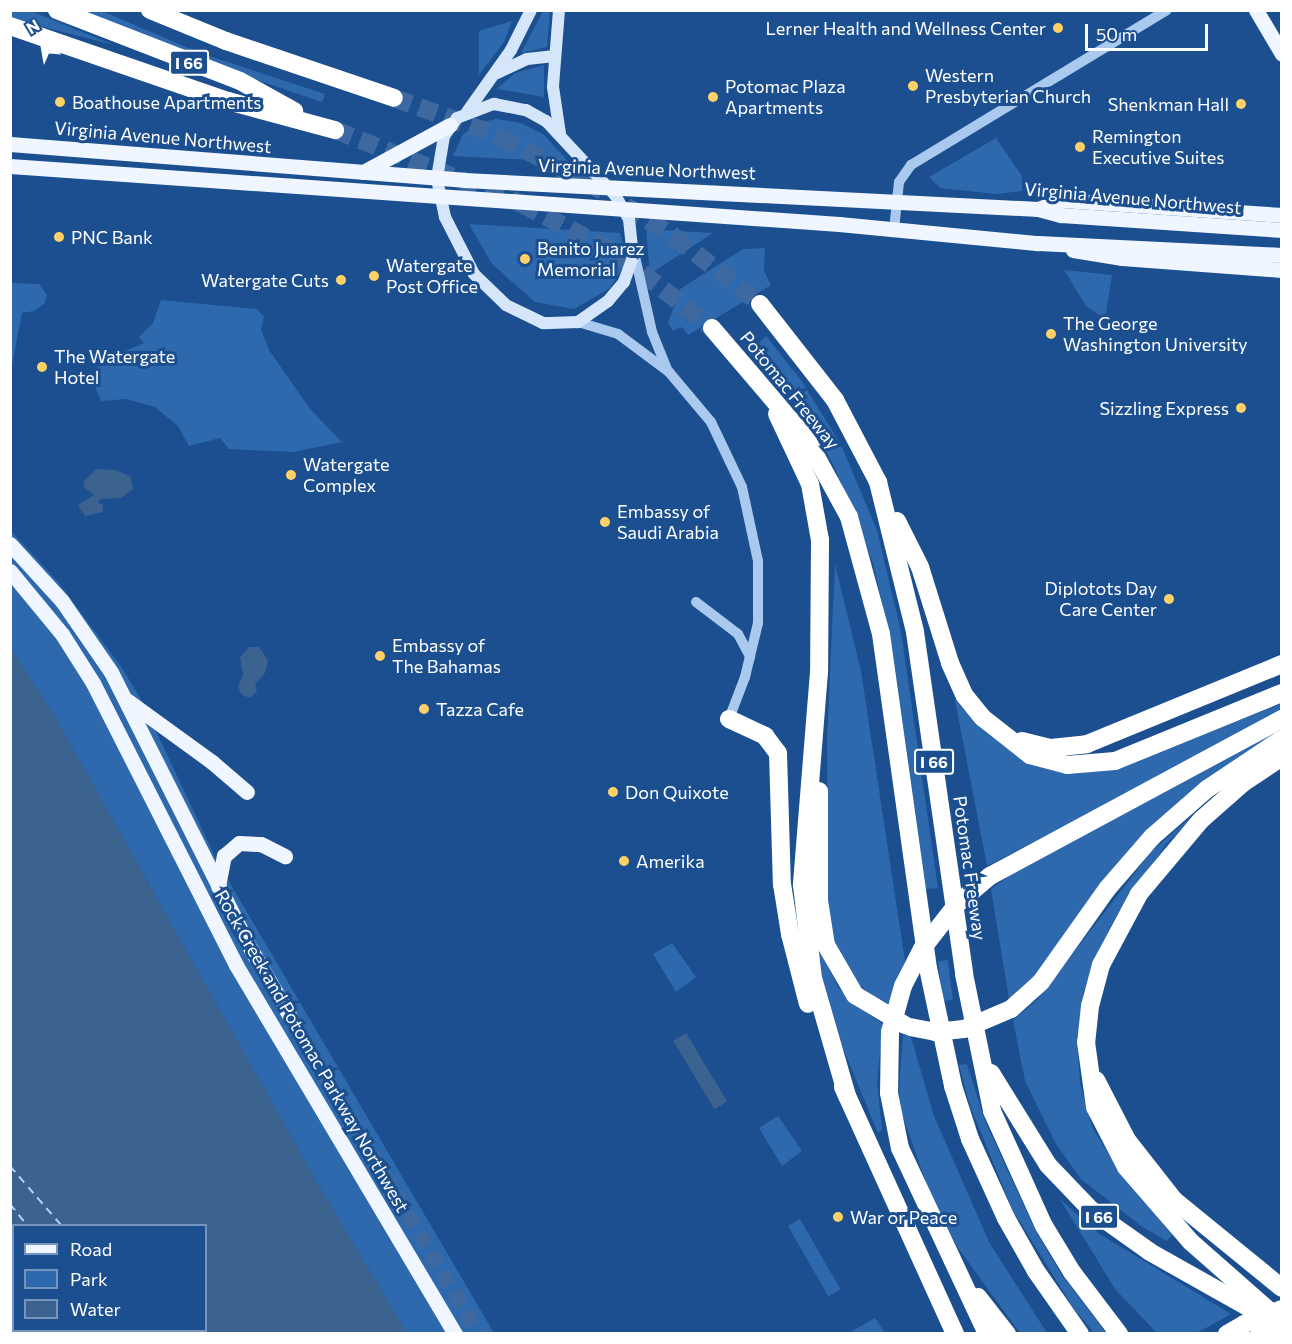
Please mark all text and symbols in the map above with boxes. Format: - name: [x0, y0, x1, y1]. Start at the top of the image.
- north arrow: [12, 12, 72, 72]
- scale bar: [1088, 12, 1211, 50]
- text: N: [22, 15, 43, 37]
- place label: Lerner Health and Wellness Center: [765, 17, 1046, 39]
- marker: Lerner Health and Wellness Center: [1051, 21, 1065, 35]
- text: 50 m: [1096, 23, 1137, 45]
- road number: I 66: [168, 50, 210, 76]
- place label: Western Presbyterian Church: [925, 65, 1091, 107]
- place label: Potomac Plaza Apartments: [725, 76, 846, 118]
- marker: Western Presbyterian Church: [906, 79, 920, 93]
- marker: Potomac Plaza Apartments: [706, 90, 720, 104]
- place label: Boathouse Apartments: [72, 91, 262, 113]
- place label: Shenkman Hall: [1108, 93, 1229, 115]
- marker: Boathouse Apartments: [53, 95, 67, 109]
- marker: Shenkman Hall: [1234, 97, 1248, 111]
- street label: Virginia Avenue Northwest: [54, 117, 272, 157]
- place label: Remington Executive Suites: [1092, 126, 1224, 168]
- marker: Remington Executive Suites: [1073, 140, 1087, 154]
- street label: Virginia Avenue Northwest: [538, 154, 756, 184]
- street label: Virginia Avenue Northwest: [1024, 178, 1242, 218]
- place label: PNC Bank: [71, 226, 153, 248]
- marker: PNC Bank: [52, 230, 66, 244]
- place label: Benito Juarez Memorial: [537, 238, 645, 280]
- marker: Benito Juarez Memorial: [518, 252, 532, 266]
- place label: Watergate Post Office: [386, 255, 478, 298]
- place label: Watergate Cuts: [201, 269, 329, 291]
- marker: Watergate Post Office: [367, 269, 381, 283]
- marker: Watergate Cuts: [334, 273, 348, 287]
- place label: The George Washington University: [1063, 313, 1248, 356]
- street label: Potomac Freeway: [736, 327, 844, 453]
- marker: The George Washington University: [1044, 327, 1058, 341]
- place label: The Watergate Hotel: [54, 346, 175, 388]
- marker: The Watergate Hotel: [35, 360, 49, 374]
- place label: Sizzling Express: [1100, 397, 1229, 419]
- marker: Sizzling Express: [1234, 401, 1248, 415]
- place label: Watergate Complex: [303, 454, 390, 496]
- marker: Watergate Complex: [284, 468, 298, 482]
- place label: Embassy of Saudi Arabia: [617, 501, 719, 544]
- marker: Embassy of Saudi Arabia: [598, 515, 612, 529]
- place label: Diplotots Day Care Center: [1045, 578, 1157, 620]
- marker: Diplotots Day Care Center: [1162, 592, 1176, 606]
- place label: Embassy of The Bahamas: [392, 635, 501, 678]
- marker: Embassy of The Bahamas: [373, 649, 387, 663]
- place label: Tazza Cafe: [436, 698, 524, 720]
- marker: Tazza Cafe: [417, 702, 431, 716]
- road number: I 66: [913, 749, 955, 775]
- place label: Don Quixote: [625, 781, 729, 803]
- marker: Don Quixote: [606, 785, 620, 799]
- street label: Potomac Freeway: [949, 794, 991, 942]
- place label: Amerika: [636, 850, 705, 872]
- marker: Amerika: [617, 854, 631, 868]
- street label: Rock Creek and Potomac Parkway Northwest: [211, 886, 413, 1216]
- road number: I 66: [1078, 1204, 1120, 1230]
- place label: War or Peace: [850, 1206, 957, 1228]
- marker: War or Peace: [831, 1210, 845, 1224]
- legend: [12, 1224, 207, 1332]
- text: Road: [70, 1238, 112, 1260]
- text: Park: [70, 1268, 108, 1290]
- text: Water: [70, 1298, 121, 1320]

